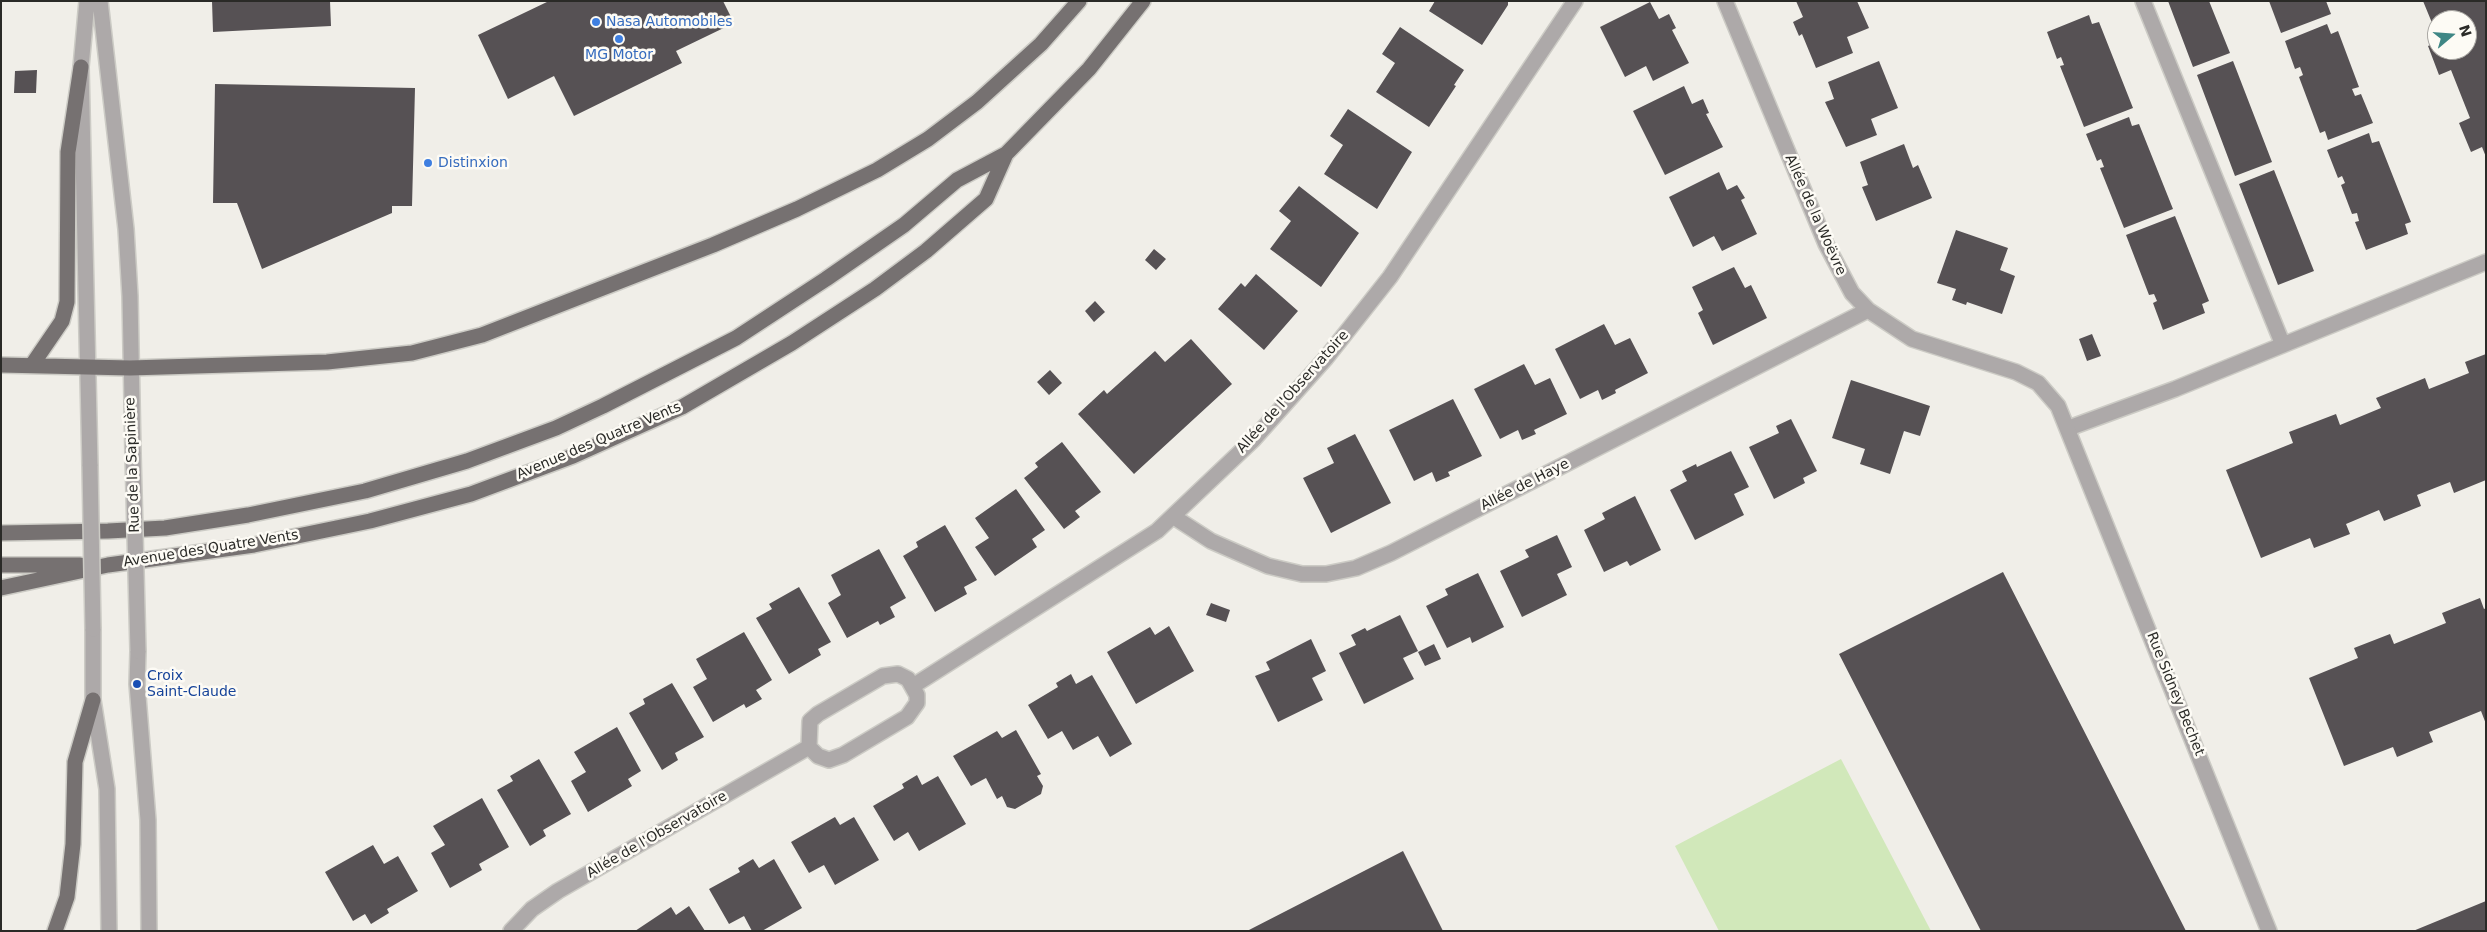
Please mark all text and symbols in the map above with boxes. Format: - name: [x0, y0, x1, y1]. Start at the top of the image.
- north arrow: [2427, 10, 2477, 60]
- place label: Nasa Automobiles: [606, 14, 733, 30]
- marker: Nasa Automobiles: [590, 16, 602, 28]
- text: N: [2456, 23, 2475, 39]
- marker: MG Motor: [613, 33, 625, 45]
- place label: MG Motor: [585, 47, 653, 63]
- street label: Allée de la Woëvre: [1781, 152, 1849, 278]
- place label: Distinxion: [438, 155, 508, 171]
- marker: Distinxion: [422, 157, 434, 169]
- street label: Allée de l'Observatoire: [1234, 327, 1352, 457]
- street label: Rue de la Sapinière: [122, 397, 144, 533]
- street label: Avenue des Quatre Vents: [514, 399, 684, 483]
- street label: Allée de Haye: [1478, 455, 1572, 515]
- street label: Avenue des Quatre Vents: [122, 527, 300, 571]
- street label: Rue Sidney Bechet: [2143, 630, 2207, 758]
- place label: Croix Saint-Claude: [147, 668, 236, 700]
- marker: Croix Saint-Claude: [131, 678, 143, 690]
- street label: Allée de l'Observatoire: [584, 788, 730, 882]

